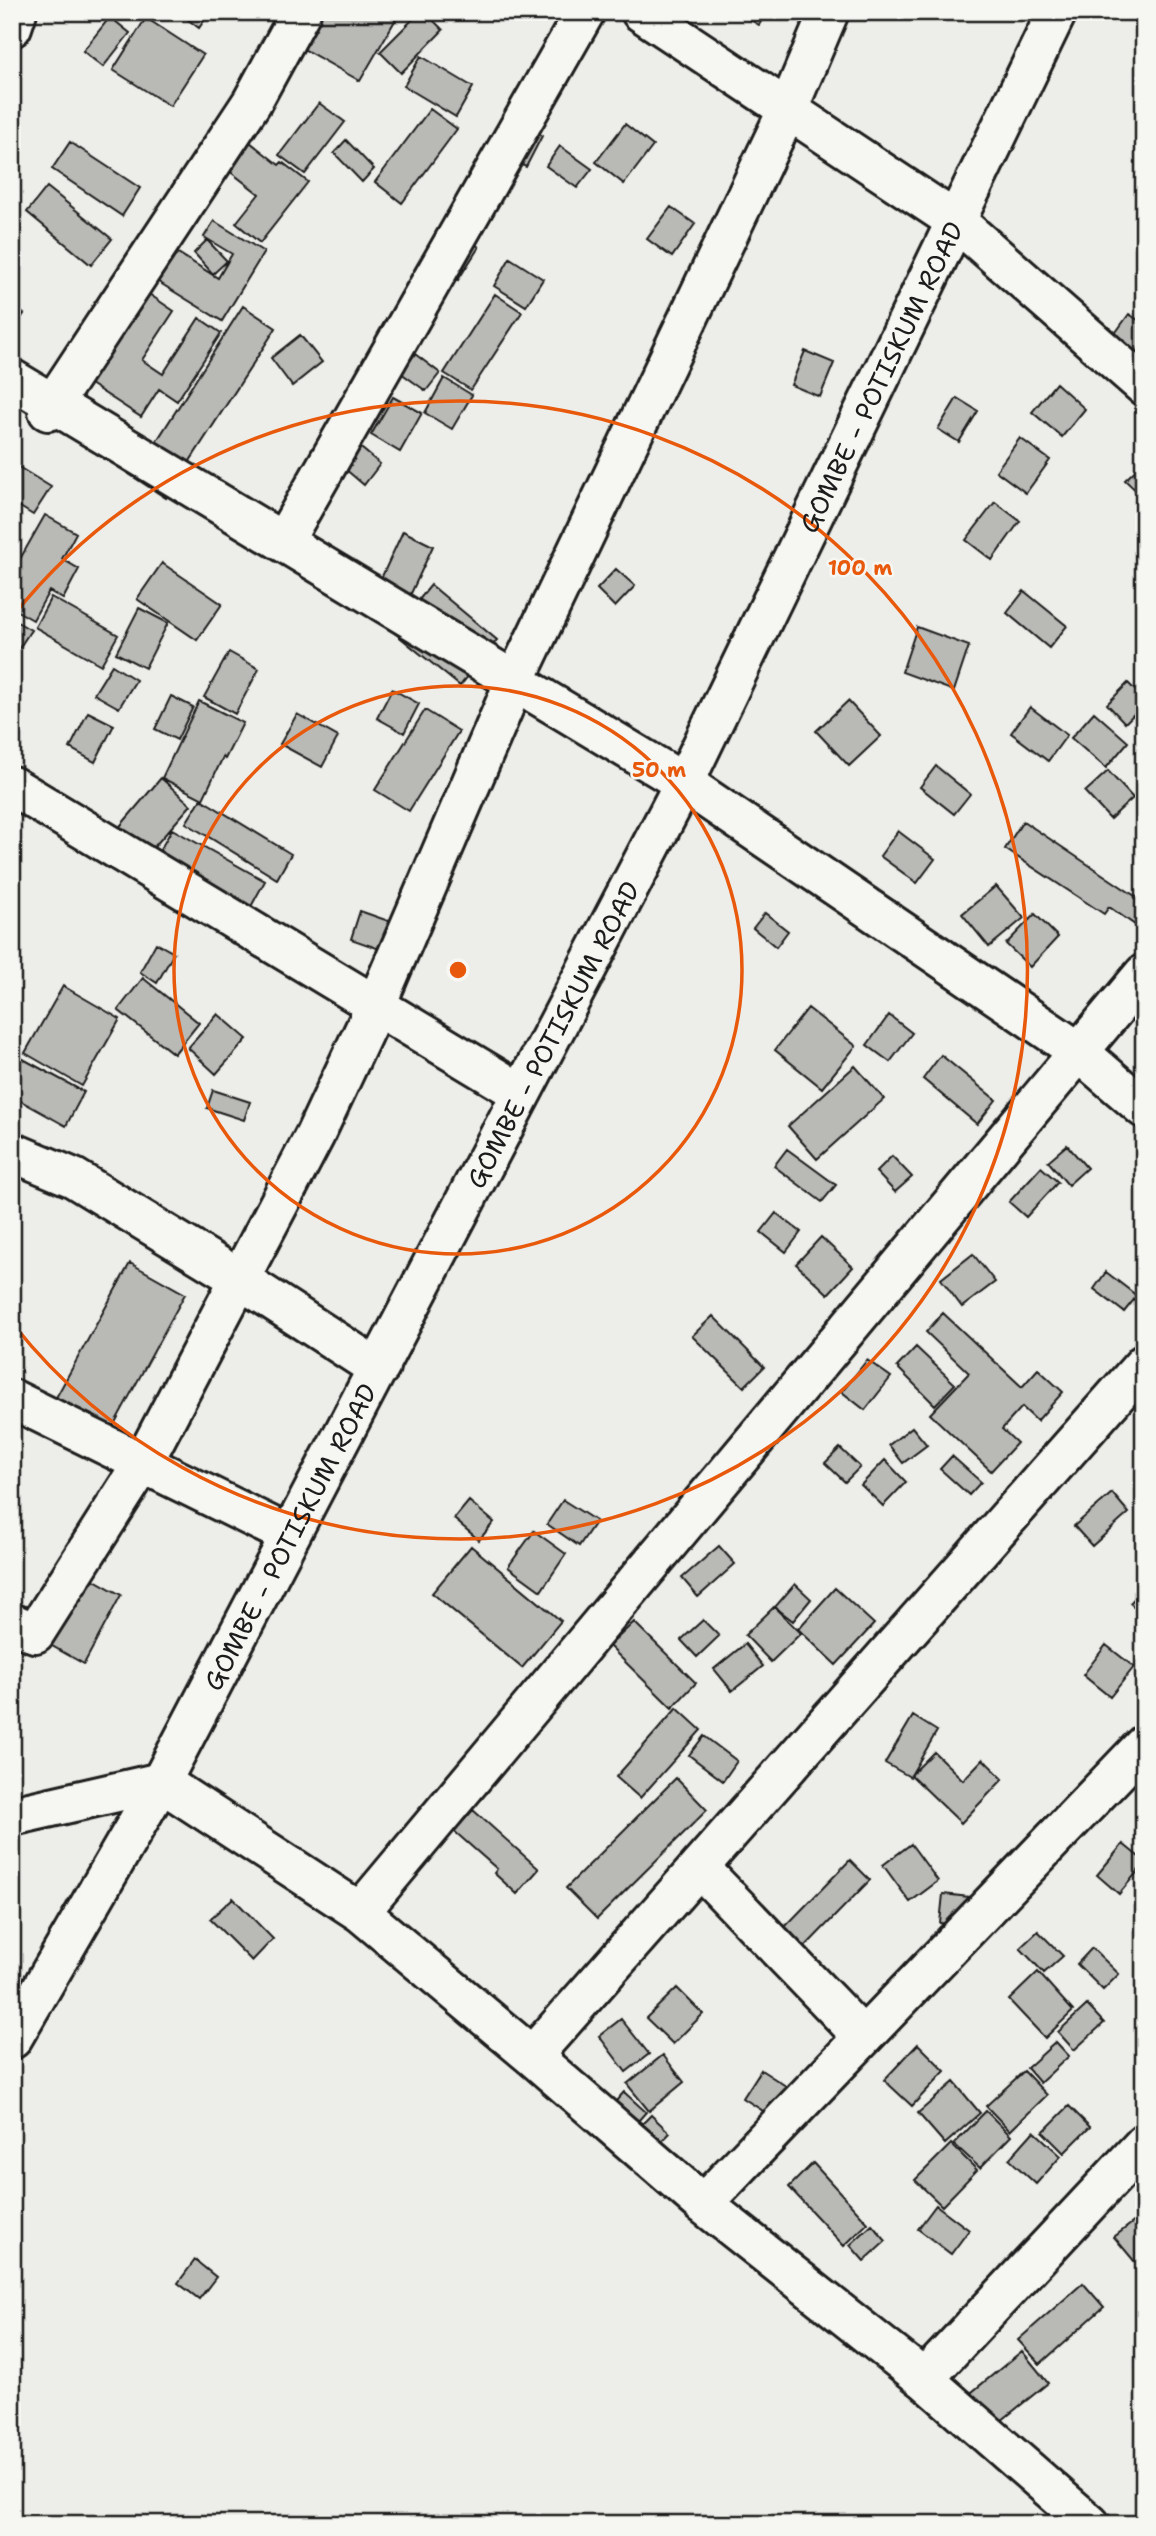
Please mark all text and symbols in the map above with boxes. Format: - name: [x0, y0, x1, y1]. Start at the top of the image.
- street label: GOMBE - POTISKUM ROAD: [790, 215, 971, 538]
- text: 100 m: [828, 554, 892, 582]
- text: 50 m: [632, 756, 686, 784]
- street label: GOMBE - POTISKUM ROAD: [458, 875, 647, 1194]
- centre of rings: [446, 958, 470, 982]
- street label: GOMBE - POTISKUM ROAD: [195, 1377, 384, 1696]

